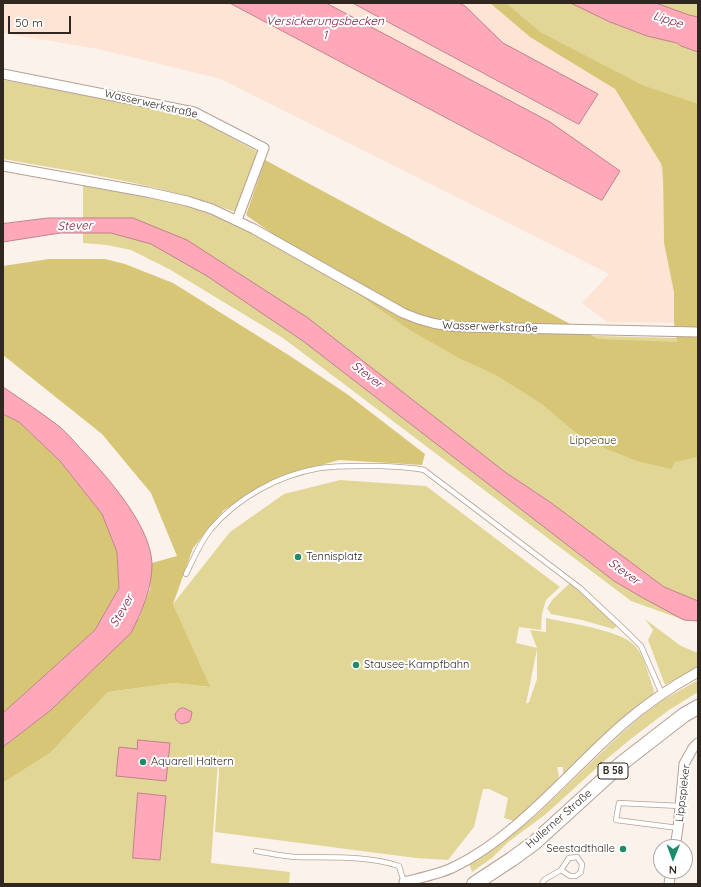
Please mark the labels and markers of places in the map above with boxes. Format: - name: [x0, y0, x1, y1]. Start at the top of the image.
- place label: Tennisplatz: [306, 550, 363, 564]
- marker: Tennisplatz: [293, 552, 303, 562]
- place label: Stausee-Kampfbahn: [364, 658, 469, 672]
- marker: Stausee-Kampfbahn: [351, 660, 361, 670]
- place label: Aquarell Haltern: [151, 755, 234, 769]
- marker: Aquarell Haltern: [138, 757, 148, 767]
- place label: Seestadthalle: [546, 842, 615, 856]
- marker: Seestadthalle: [618, 844, 628, 854]

